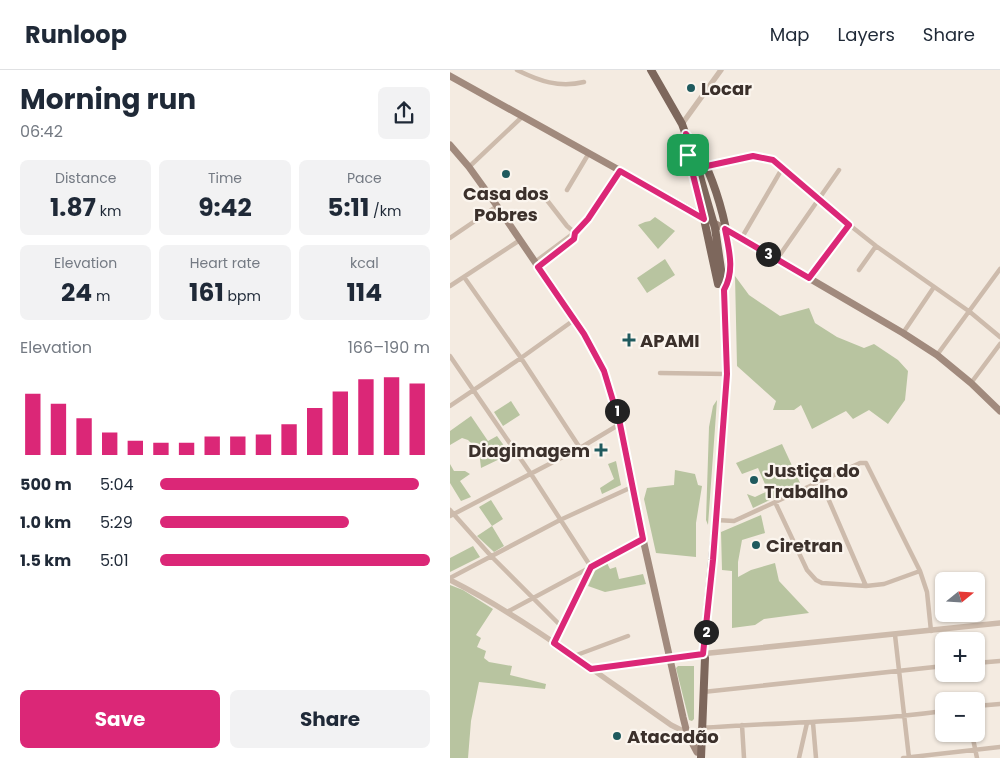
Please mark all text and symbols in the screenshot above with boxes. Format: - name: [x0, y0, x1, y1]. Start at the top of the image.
- text: Runloop: [25, 18, 127, 51]
- text: Map: [770, 22, 810, 47]
- text: Layers: [838, 22, 895, 47]
- text: Share: [923, 22, 975, 47]
- place label: Locar: [701, 76, 752, 101]
- text: Morning run: [20, 80, 196, 119]
- marker: Locar: [685, 82, 697, 94]
- button: share: [378, 87, 430, 139]
- text: 06:42: [20, 120, 63, 143]
- pin: [667, 134, 709, 176]
- icon: arrive: [674, 141, 702, 169]
- text: Distance: [55, 168, 116, 188]
- text: Time: [208, 168, 242, 188]
- text: Pace: [347, 168, 382, 188]
- marker: Casa dos Pobres: [500, 168, 512, 180]
- place label: Casa dos Pobres: [463, 181, 549, 227]
- text: 1.87: [50, 190, 96, 225]
- text: 9:42: [198, 190, 252, 225]
- text: 5:11: [327, 190, 369, 225]
- text: km: [96, 201, 121, 221]
- text: /km: [369, 201, 401, 221]
- pin: 3: [756, 242, 780, 266]
- text: 3: [764, 244, 773, 264]
- text: Elevation: [54, 253, 117, 273]
- text: Heart rate: [190, 253, 260, 273]
- text: kcal: [350, 253, 379, 273]
- text: 24: [61, 275, 92, 310]
- text: 161: [189, 275, 224, 310]
- text: 114: [346, 275, 382, 310]
- text: m: [92, 286, 110, 306]
- text: bpm: [224, 286, 261, 306]
- place label: APAMI: [640, 328, 700, 353]
- marker: APAMI: [622, 333, 636, 347]
- text: Elevation: [20, 336, 92, 359]
- text: 166–190 m: [348, 336, 430, 359]
- pin: 1: [604, 398, 630, 424]
- text: 1: [615, 401, 620, 421]
- place label: Diagimagem: [468, 438, 590, 463]
- marker: Diagimagem: [594, 443, 608, 457]
- place label: Justiça do Trabalho: [764, 458, 860, 504]
- text: 500 m: [20, 473, 72, 496]
- text: 5:04: [100, 473, 134, 496]
- marker: Justiça do Trabalho: [748, 474, 760, 486]
- text: 1.0 km: [20, 511, 71, 534]
- text: 5:29: [100, 511, 133, 534]
- place label: Ciretran: [766, 533, 843, 558]
- marker: Ciretran: [750, 539, 762, 551]
- text: 1.5 km: [20, 549, 71, 572]
- text: 5:01: [100, 549, 129, 572]
- north arrow: [935, 572, 985, 622]
- map controls: [935, 572, 985, 742]
- pin: 2: [694, 620, 718, 644]
- text: 2: [703, 622, 711, 642]
- button: +: [935, 632, 985, 682]
- button: Save: [20, 690, 220, 748]
- button: Share: [230, 690, 430, 748]
- button: −: [935, 692, 985, 742]
- place label: Atacadão: [627, 724, 719, 749]
- marker: Atacadão: [611, 730, 623, 742]

